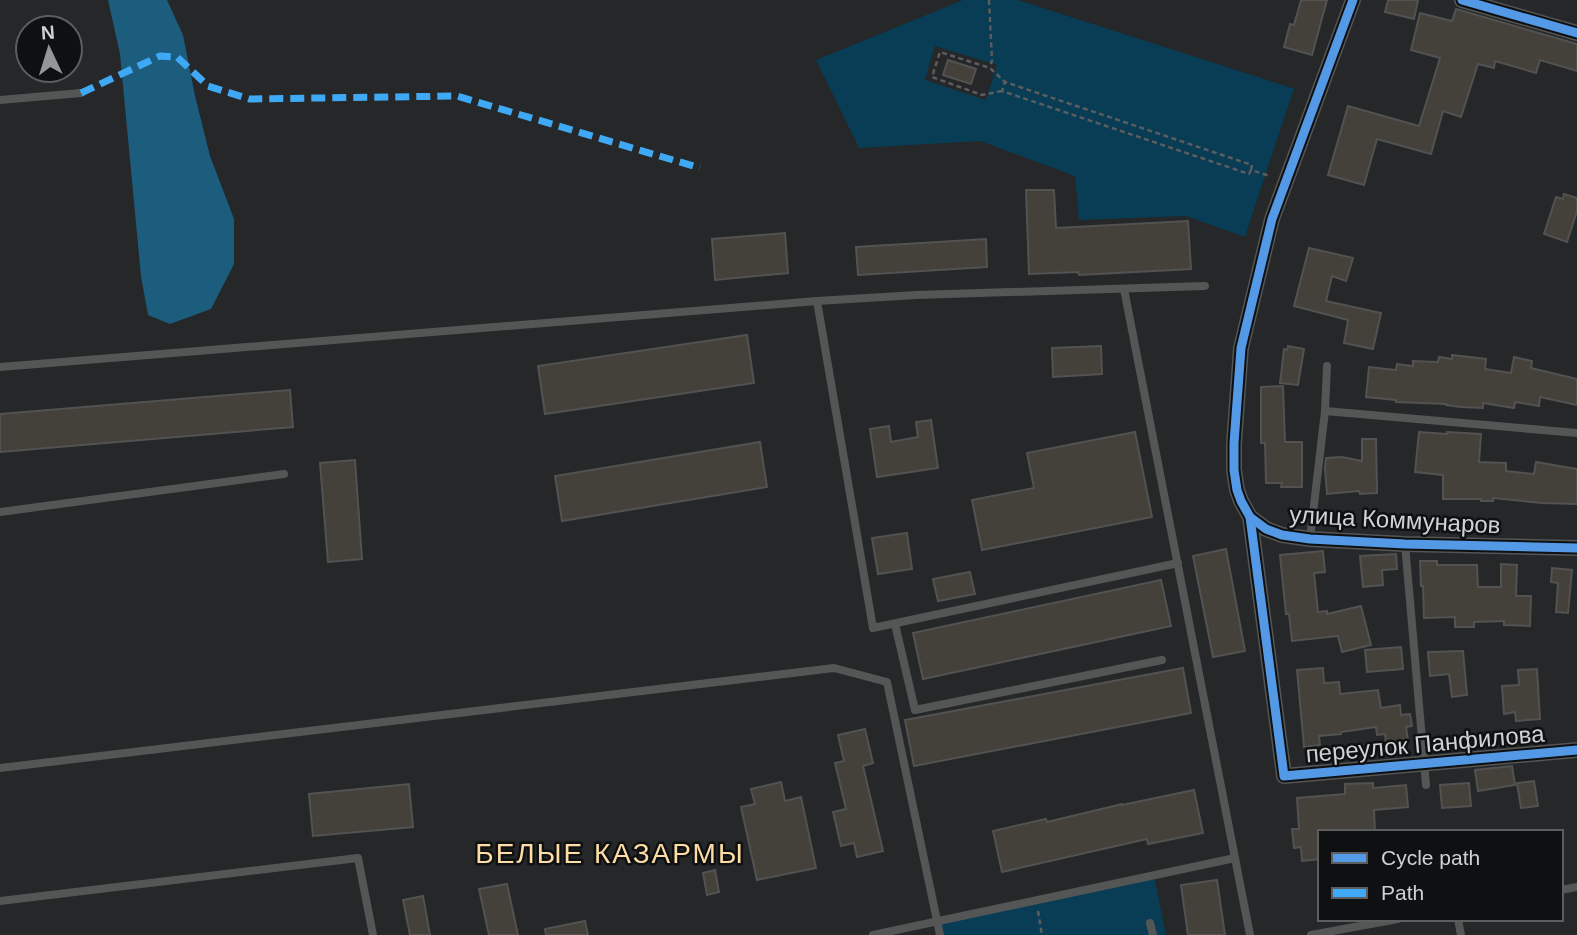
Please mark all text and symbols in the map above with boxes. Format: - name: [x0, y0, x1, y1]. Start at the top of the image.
- north arrow: [14, 14, 84, 84]
- text: N: [40, 22, 55, 43]
- street label: улица Коммунаров: [1289, 500, 1501, 539]
- street label: переулок Панфилова: [1304, 720, 1546, 767]
- legend: [1318, 830, 1563, 921]
- district label: БЕЛЫЕ КАЗАРМЫ: [475, 838, 745, 869]
- text: Cycle path: [1381, 846, 1480, 869]
- text: Path: [1381, 881, 1424, 904]

